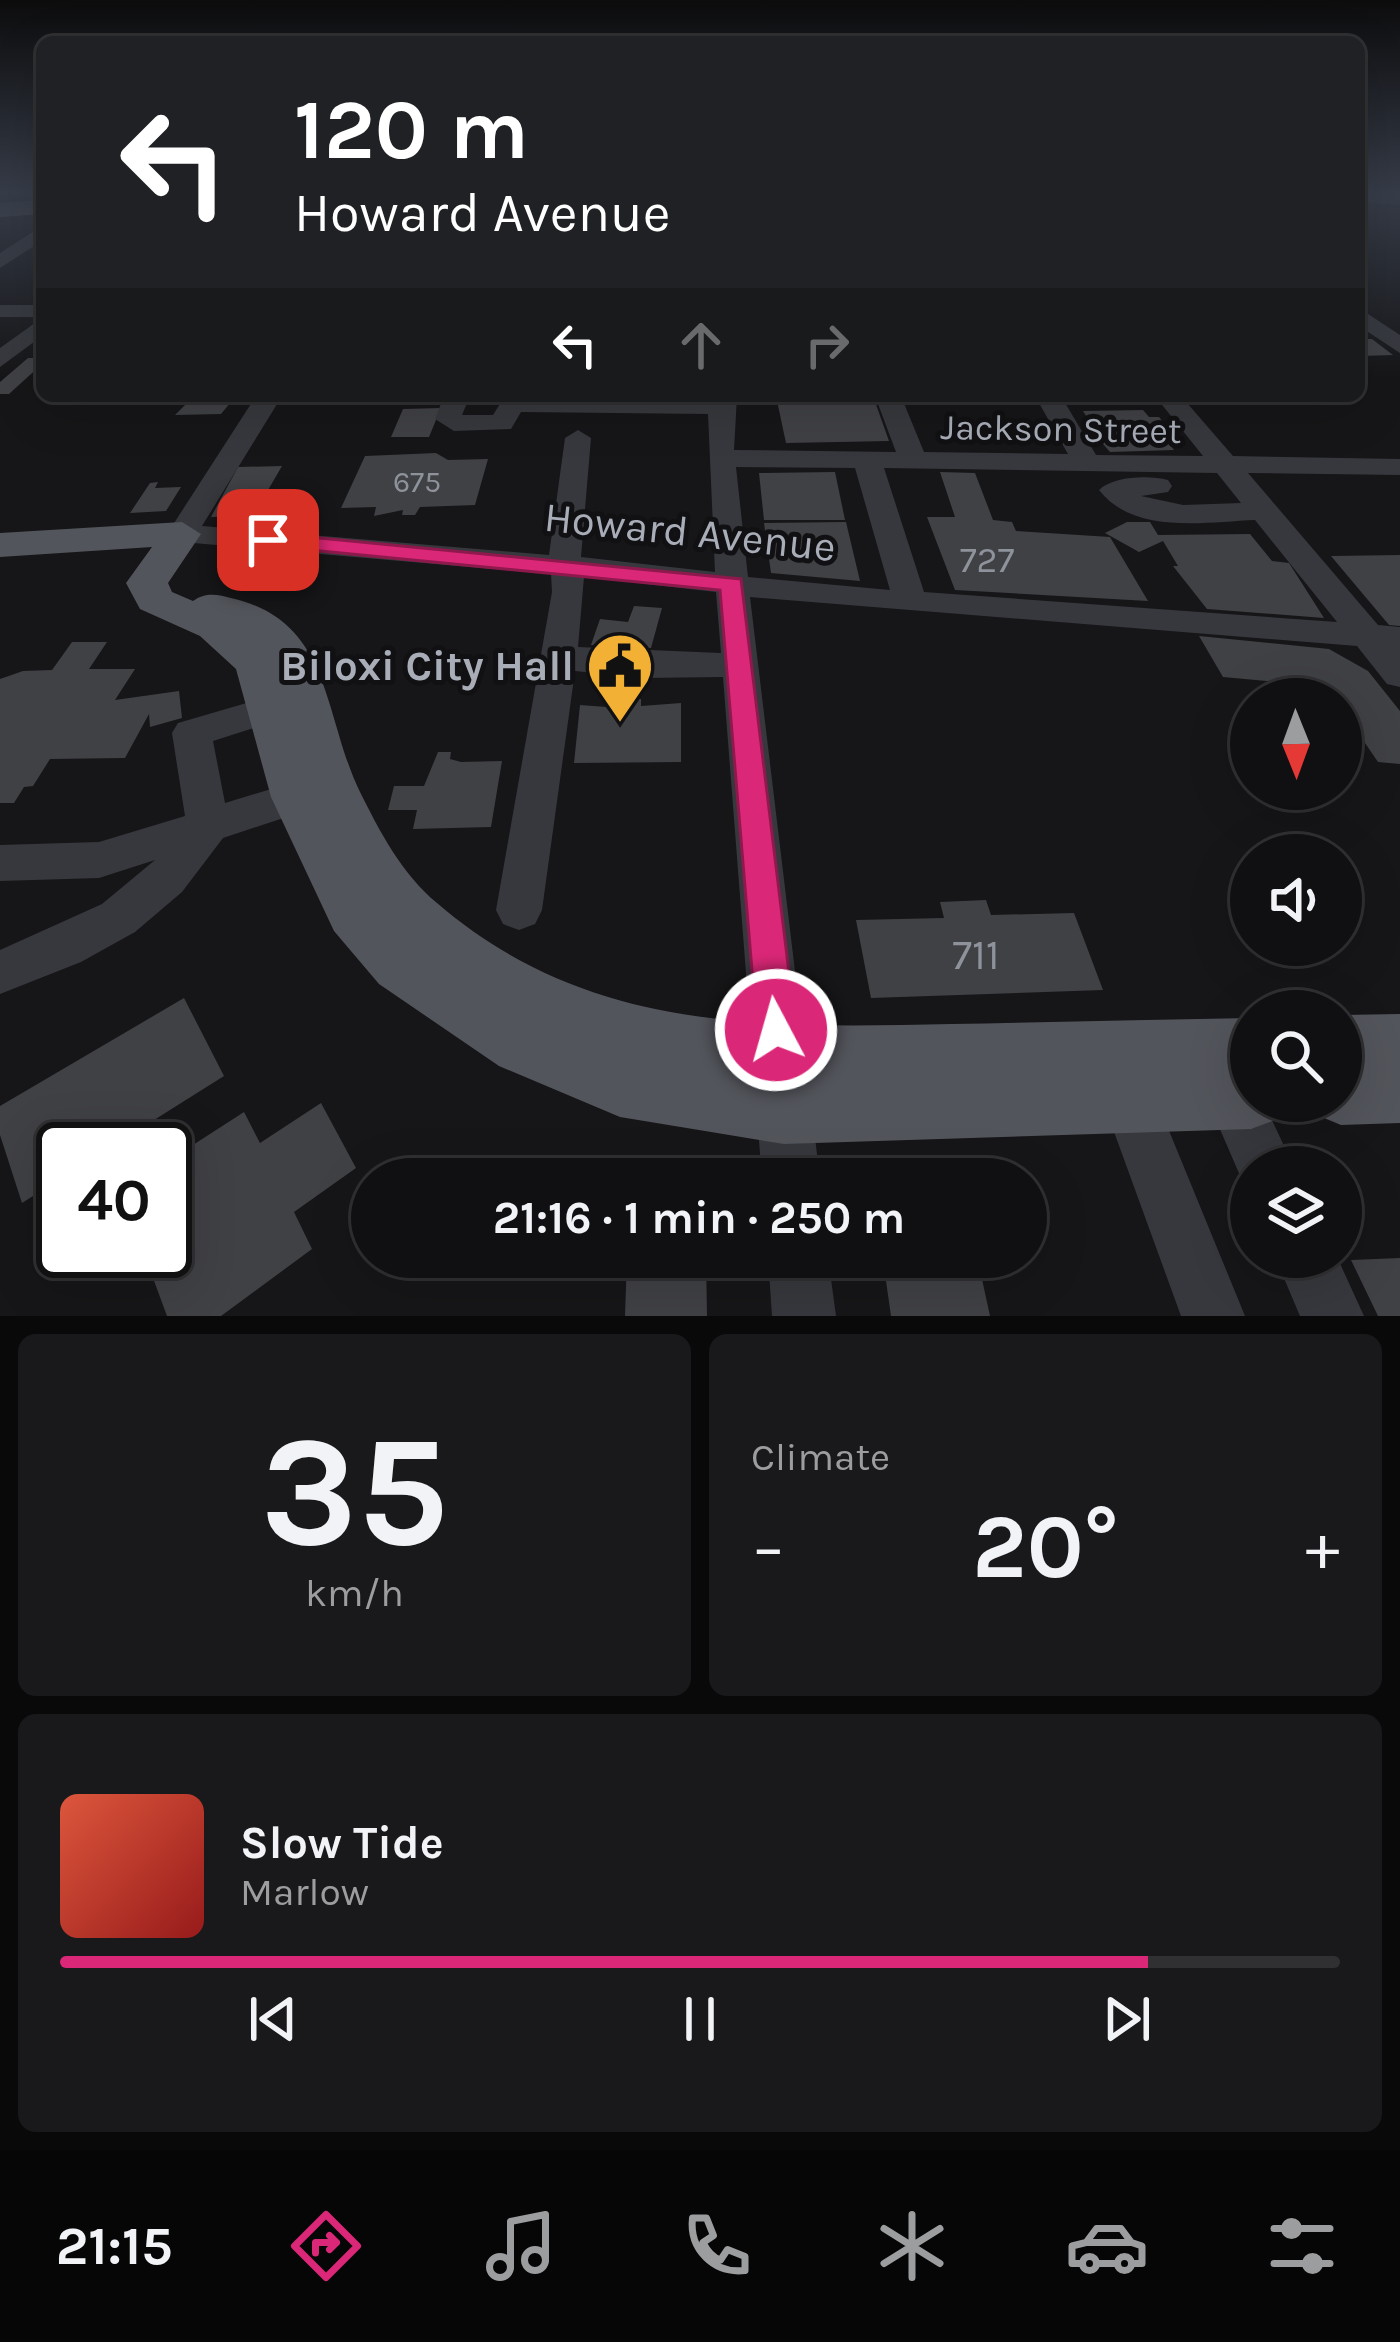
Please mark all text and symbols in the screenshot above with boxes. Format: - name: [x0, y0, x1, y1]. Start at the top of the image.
- text: 120 m: [294, 81, 529, 179]
- icon: left: [96, 84, 252, 240]
- text: Howard Avenue: [294, 181, 671, 245]
- icon: left: [542, 312, 608, 378]
- icon: ahead: [668, 312, 734, 378]
- icon: right: [794, 312, 860, 378]
- street label: Jackson Street: [940, 406, 1182, 452]
- house number: 675: [393, 464, 441, 500]
- pin: [217, 489, 319, 591]
- street label: Howard Avenue: [542, 492, 838, 572]
- icon: arrive: [235, 507, 301, 573]
- house number: 727: [960, 539, 1014, 581]
- public building icon: Biloxi City Hall: [585, 631, 655, 725]
- place label: Biloxi City Hall: [280, 641, 574, 691]
- north arrow: [1230, 678, 1362, 810]
- map controls: [1230, 678, 1362, 1278]
- button: sound: [1230, 834, 1362, 966]
- house number: 711: [952, 930, 1000, 980]
- position arrow: [713, 967, 839, 1093]
- button: search: [1230, 990, 1362, 1122]
- speed limit sign: 40: [36, 1122, 192, 1278]
- button: layers: [1230, 1146, 1362, 1278]
- text: 21:16 · 1 min · 250 m: [493, 1192, 905, 1244]
- text: 35: [261, 1401, 448, 1583]
- text: Climate: [751, 1434, 890, 1480]
- text: 20°: [972, 1494, 1119, 1600]
- text: −: [751, 1508, 786, 1586]
- text: +: [1305, 1508, 1340, 1586]
- text: km/h: [305, 1570, 404, 1616]
- text: Slow Tide: [240, 1817, 444, 1869]
- text: Marlow: [240, 1869, 369, 1915]
- icon: previous: [240, 1986, 306, 2052]
- icon: pause: [667, 1986, 733, 2052]
- icon: next: [1094, 1986, 1160, 2052]
- icon: directions: [284, 2204, 368, 2288]
- icon: music: [479, 2204, 563, 2288]
- icon: phone: [675, 2204, 759, 2288]
- icon: climate: [870, 2204, 954, 2288]
- icon: car: [1065, 2204, 1149, 2288]
- icon: filters: [1260, 2204, 1344, 2288]
- text: 21:15: [56, 2214, 173, 2278]

